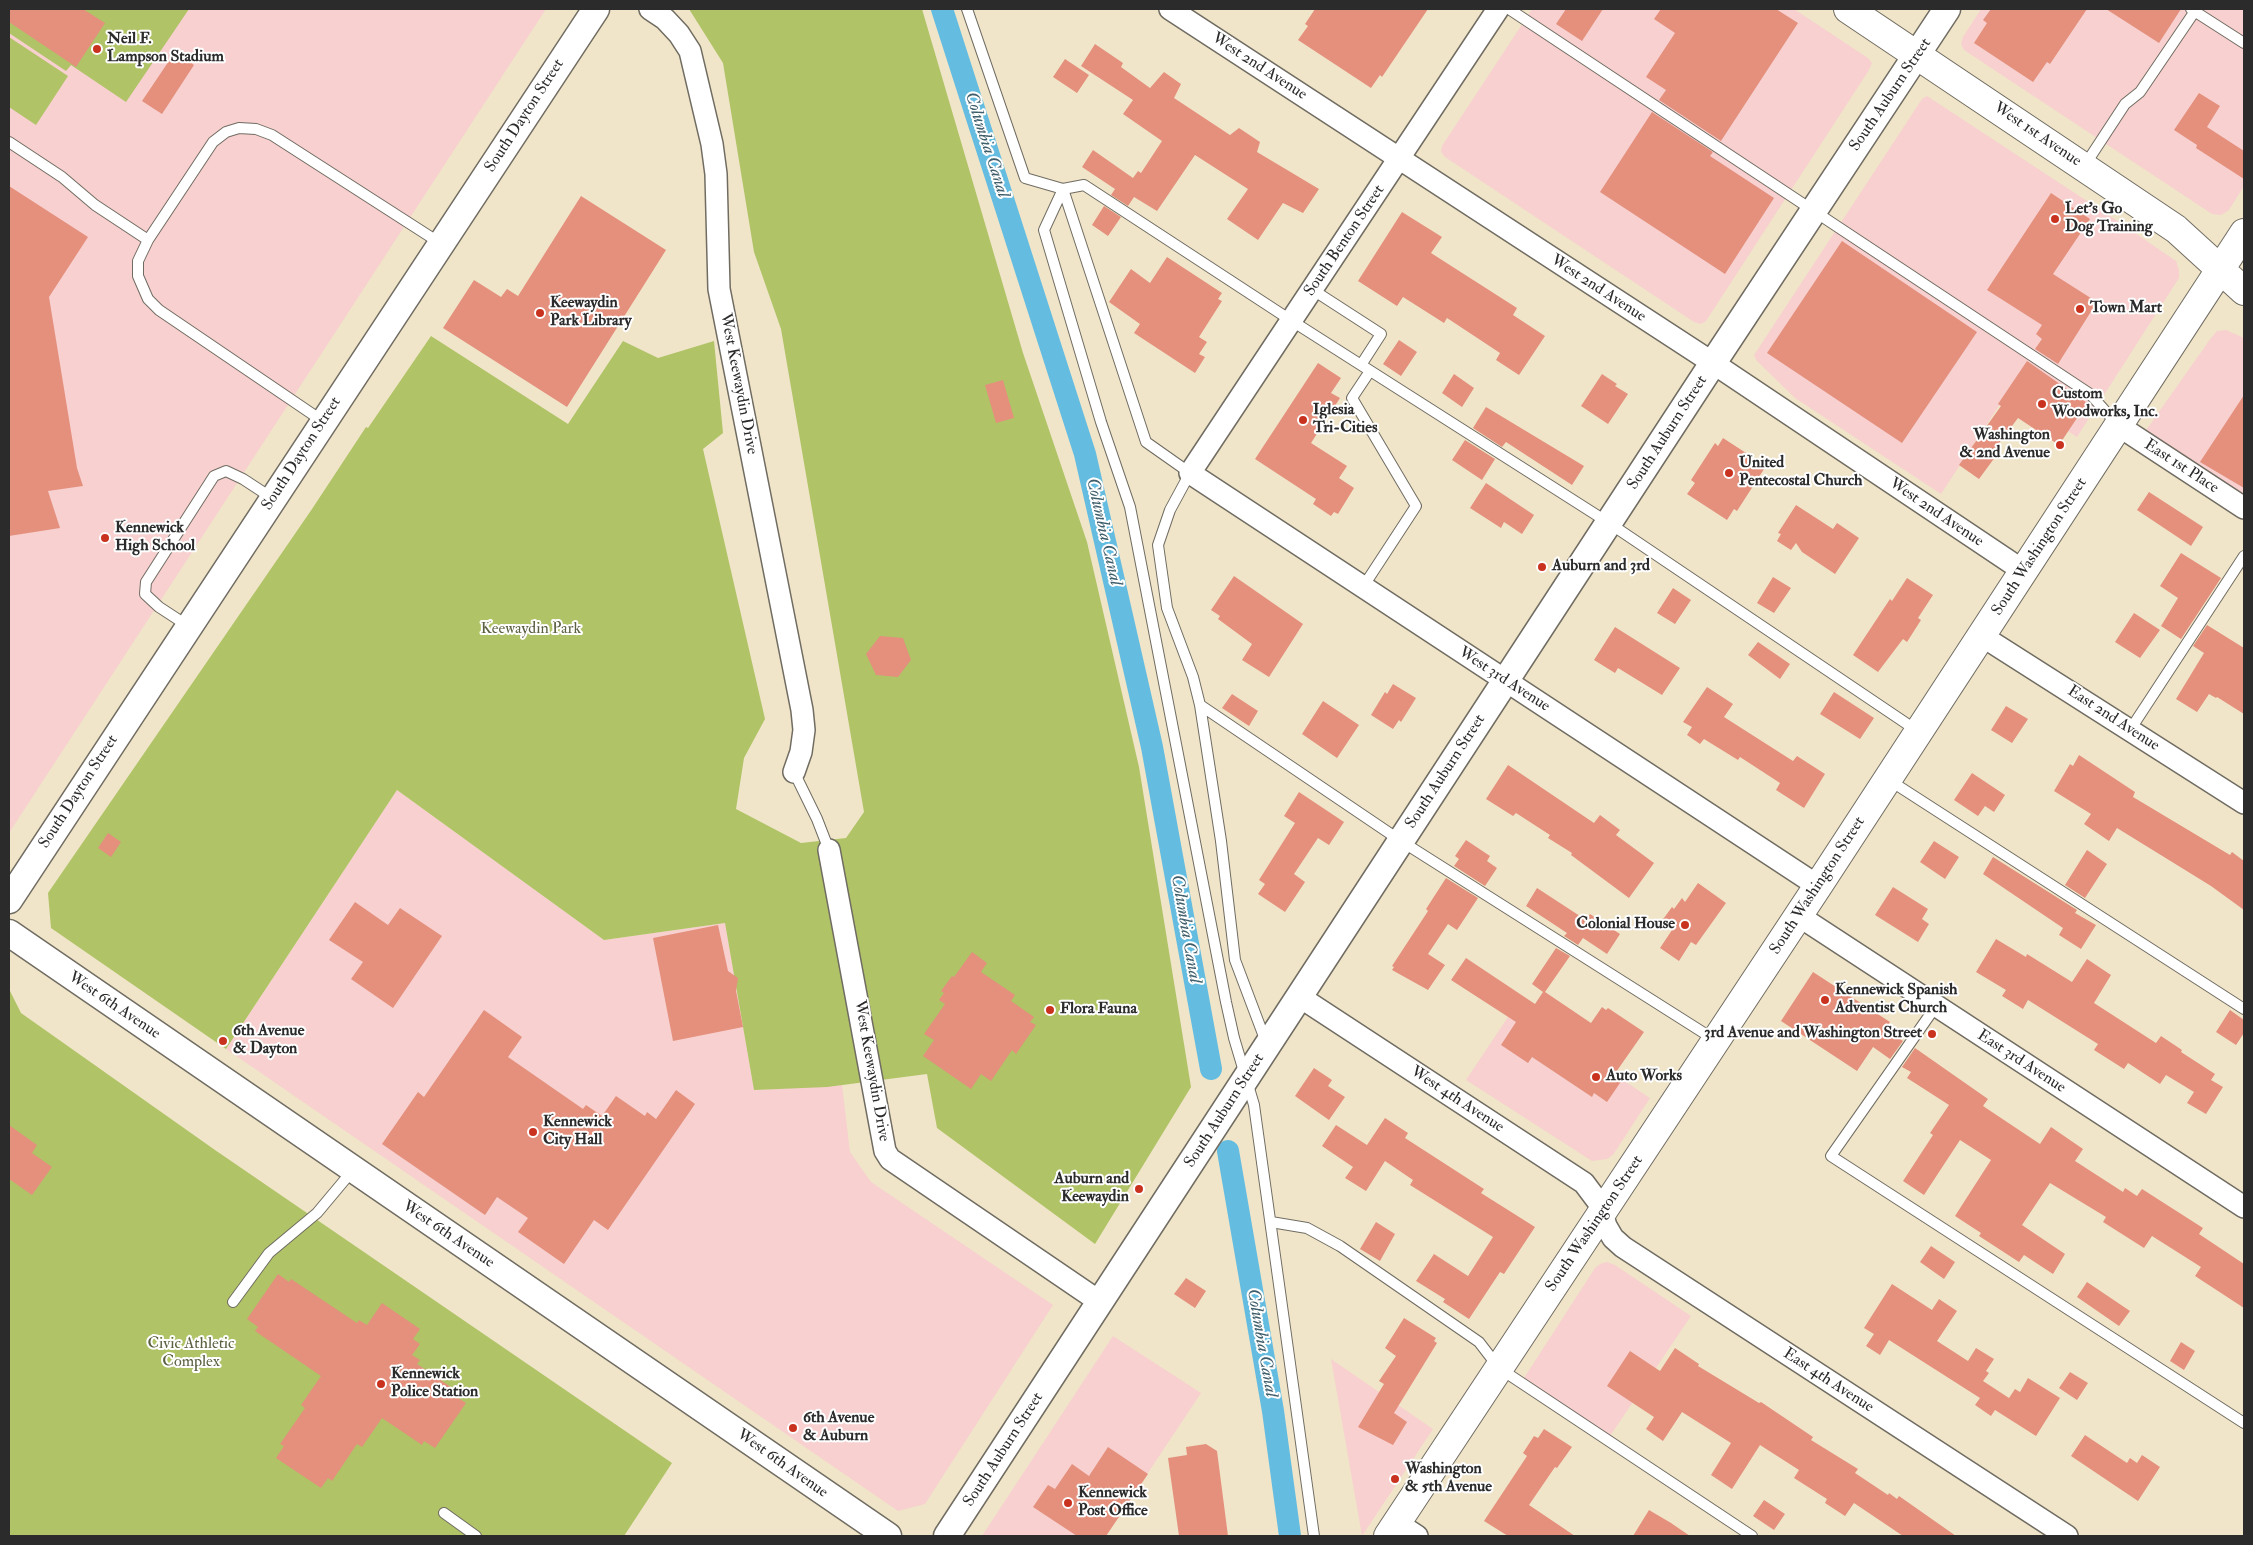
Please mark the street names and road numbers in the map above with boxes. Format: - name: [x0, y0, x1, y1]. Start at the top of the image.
- street label: West 2nd Avenue: [1208, 29, 1310, 105]
- street label: South Auburn Street: [1846, 35, 1936, 155]
- street label: South Dayton Street: [481, 56, 569, 176]
- street label: West 1st Avenue: [1989, 99, 2085, 171]
- street label: South Benton Street: [1301, 182, 1389, 300]
- street label: West 2nd Avenue: [1547, 251, 1649, 327]
- street label: West Keewaydin Drive: [715, 312, 761, 456]
- street label: South Auburn Street: [1624, 372, 1712, 494]
- street label: South Dayton Street: [258, 394, 346, 514]
- street label: East 1st Place: [2140, 436, 2222, 498]
- street label: West 2nd Avenue: [1885, 474, 1987, 552]
- street label: South Washington Street: [1988, 474, 2092, 620]
- street label: West 3rd Avenue: [1455, 643, 1553, 717]
- street label: East 2nd Avenue: [2063, 682, 2163, 756]
- street label: South Auburn Street: [1402, 711, 1490, 833]
- street label: South Dayton Street: [35, 732, 123, 852]
- street label: South Washington Street: [1766, 813, 1870, 959]
- street label: West 6th Avenue: [64, 968, 164, 1044]
- street label: West Keewaydin Drive: [849, 999, 893, 1143]
- street label: East 3rd Avenue: [1973, 1026, 2069, 1098]
- street label: South Auburn Street: [1181, 1050, 1269, 1172]
- street label: West 4th Avenue: [1407, 1063, 1507, 1137]
- street label: South Washington Street: [1542, 1152, 1648, 1296]
- street label: West 6th Avenue: [398, 1197, 498, 1273]
- street label: East 4th Avenue: [1779, 1345, 1877, 1417]
- street label: South Auburn Street: [960, 1389, 1048, 1511]
- street label: West 6th Avenue: [733, 1425, 831, 1503]

